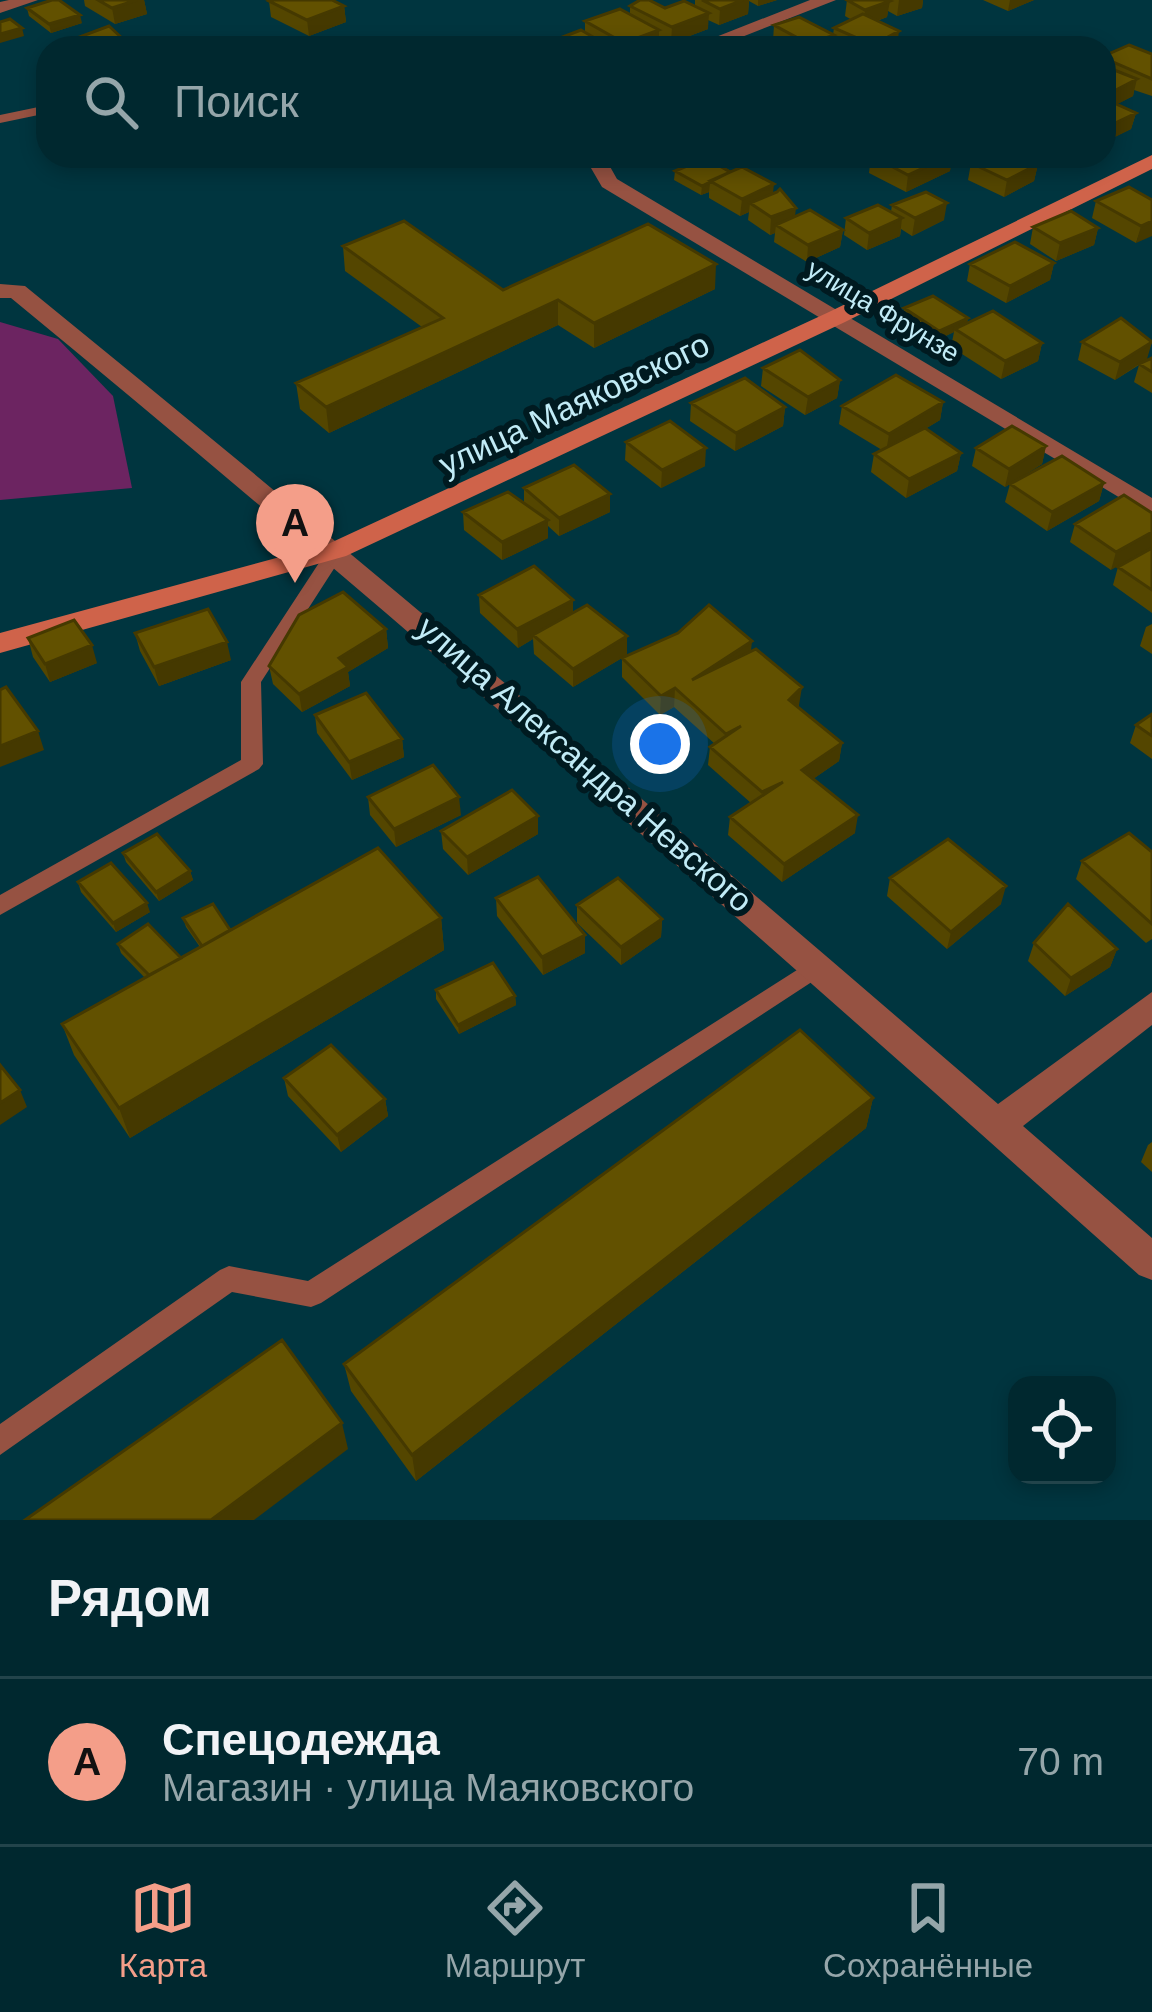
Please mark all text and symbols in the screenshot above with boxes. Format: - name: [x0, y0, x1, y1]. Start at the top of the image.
- search box: [36, 36, 1116, 168]
- icon: search: [78, 69, 144, 135]
- text: Поиск: [174, 76, 299, 127]
- street label: улица Фрунзе: [801, 254, 965, 368]
- street label: улица Маяковского: [433, 325, 715, 483]
- pin: A: [256, 484, 334, 583]
- street label: улица Александра Невского: [410, 609, 760, 919]
- your location: [630, 714, 690, 774]
- map controls: [1008, 1376, 1116, 1484]
- button: locate: [1008, 1376, 1116, 1484]
- text: Рядом: [48, 1570, 212, 1627]
- text: Спецодежда: [162, 1714, 440, 1765]
- text: A: [73, 1740, 101, 1783]
- text: 70 m: [1017, 1740, 1104, 1783]
- text: Магазин · улица Маяковского: [162, 1766, 694, 1809]
- tab: Карта: [119, 1875, 207, 1985]
- tab: Маршрут: [445, 1875, 585, 1985]
- tab: Сохранённые: [823, 1875, 1033, 1985]

